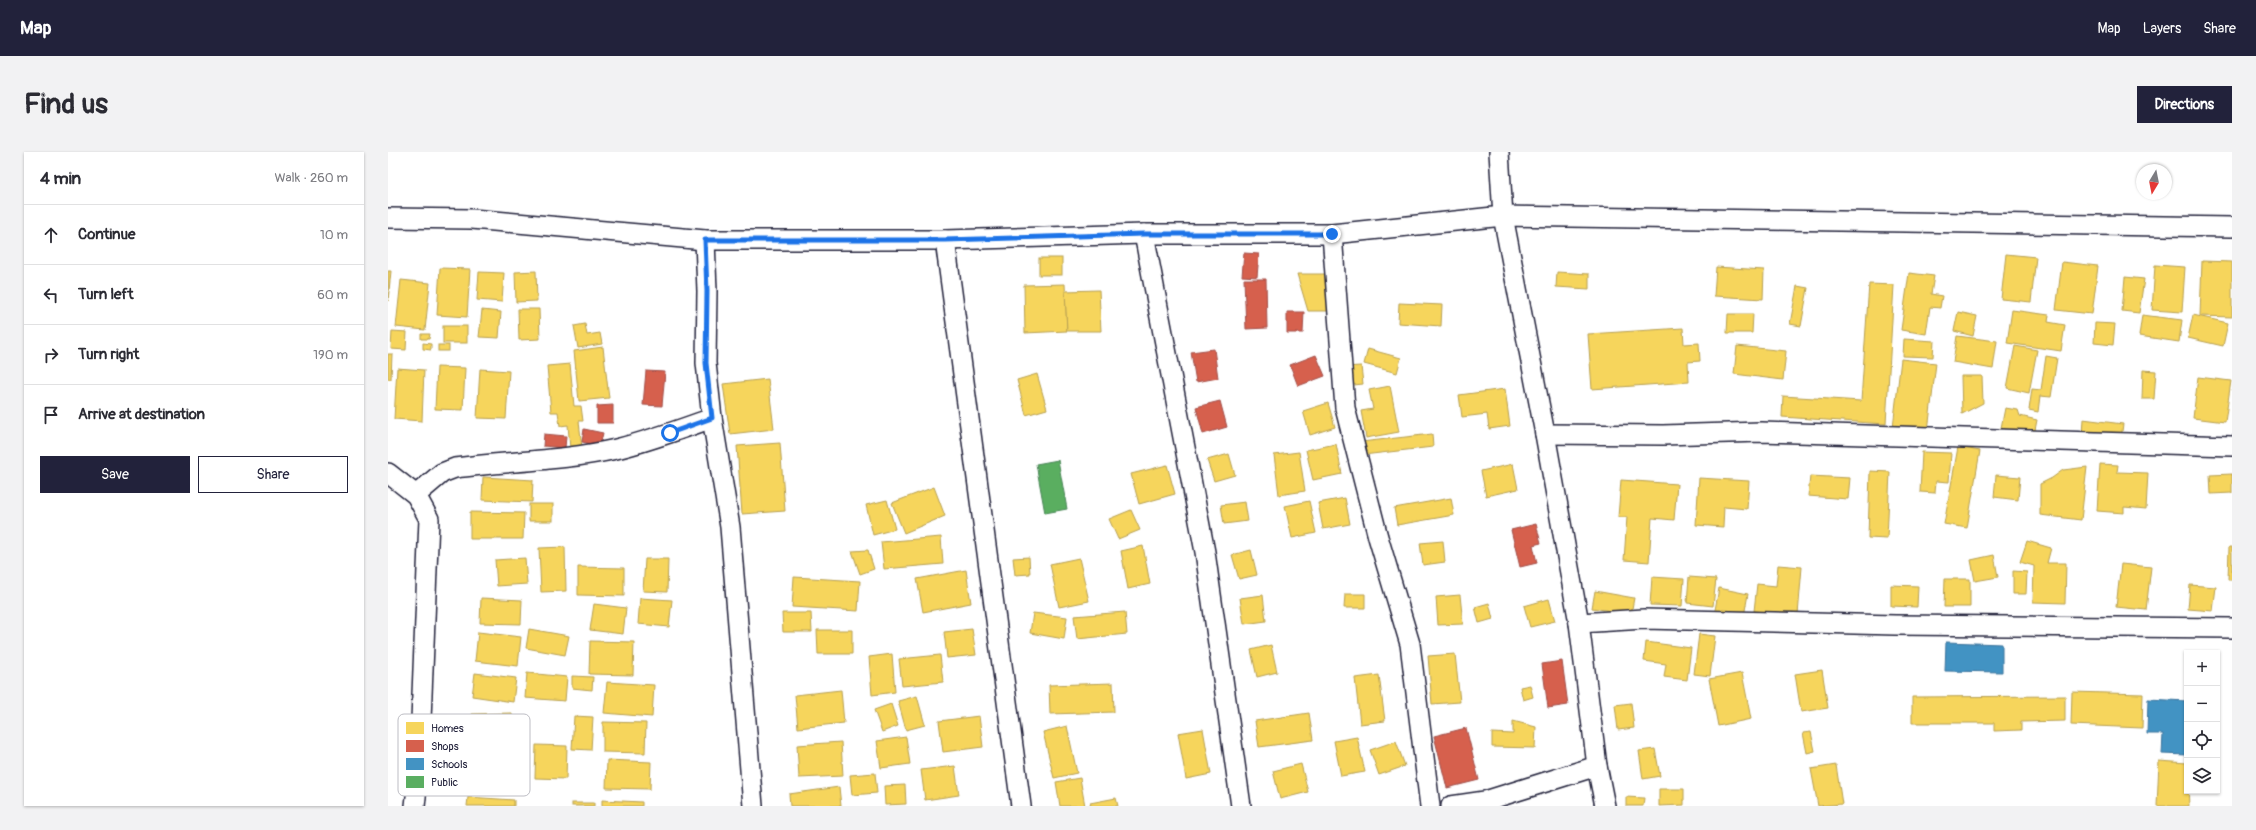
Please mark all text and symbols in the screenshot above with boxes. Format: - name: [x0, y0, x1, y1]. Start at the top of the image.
- text: Map: [20, 16, 51, 40]
- text: Map: [2098, 20, 2121, 37]
- text: Layers: [2143, 20, 2181, 37]
- text: Share: [2203, 20, 2236, 37]
- button: Directions: [2137, 86, 2232, 123]
- text: Find us: [24, 87, 108, 122]
- north arrow: [2136, 164, 2172, 200]
- text: 4 min: [40, 168, 81, 189]
- text: Walk · 260 m: [274, 170, 348, 186]
- icon: ahead: [40, 224, 62, 246]
- text: Continue: [78, 225, 136, 244]
- route end: [1323, 225, 1341, 243]
- text: 10 m: [320, 227, 348, 243]
- icon: left: [40, 284, 62, 306]
- text: Turn left: [78, 285, 134, 304]
- text: 60 m: [317, 287, 348, 303]
- icon: right: [40, 344, 62, 366]
- text: Turn right: [78, 345, 139, 364]
- text: 190 m: [313, 347, 348, 363]
- icon: arrive: [40, 404, 62, 426]
- text: Arrive at destination: [78, 405, 205, 424]
- route start: [661, 424, 679, 442]
- button: Save: [40, 456, 190, 493]
- button: Share: [198, 456, 348, 493]
- map controls: [2184, 650, 2220, 794]
- button: +: [2184, 650, 2220, 686]
- button: −: [2184, 686, 2220, 722]
- legend: [398, 714, 530, 796]
- text: Homes: [431, 722, 464, 735]
- button: locate: [2184, 722, 2220, 758]
- text: Shops: [431, 740, 459, 753]
- text: Schools: [431, 758, 468, 771]
- button: layers: [2184, 758, 2220, 794]
- text: Public: [431, 776, 459, 789]

